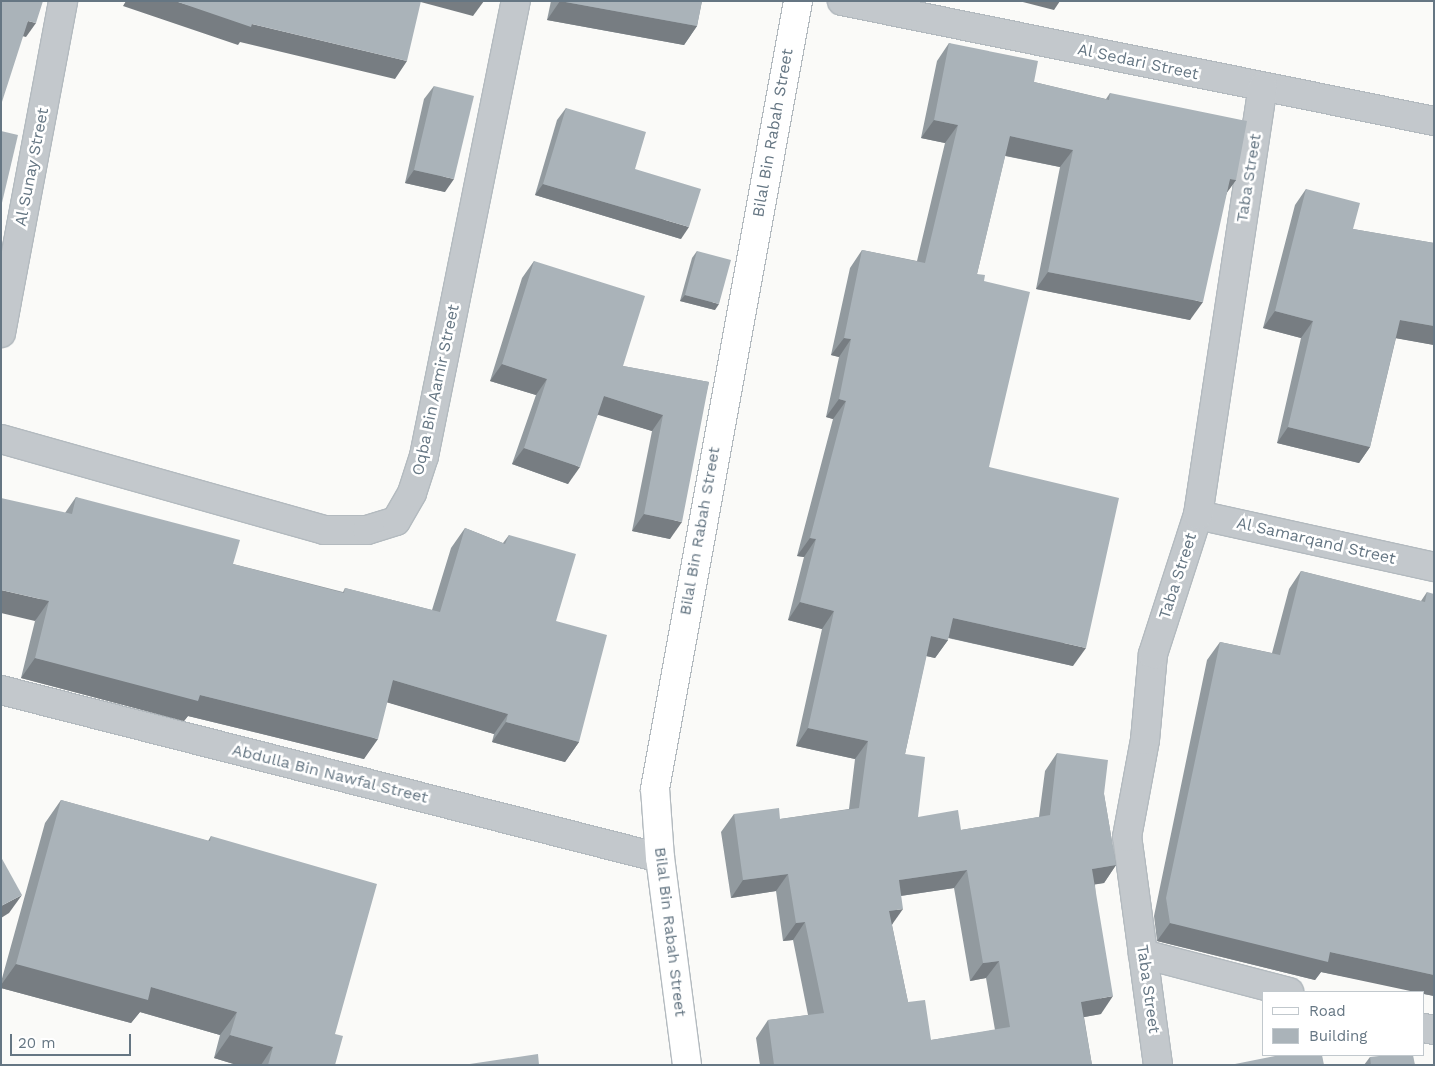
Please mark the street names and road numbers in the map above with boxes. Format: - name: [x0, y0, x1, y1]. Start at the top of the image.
- street label: Al Sedari Street: [1075, 40, 1201, 84]
- street label: Bilal Bin Rabah Street: [749, 47, 797, 219]
- street label: Al Sunay Street: [11, 106, 53, 228]
- street label: Taba Street: [1232, 132, 1266, 224]
- street label: Oqba Bin Aamir Street: [408, 302, 464, 478]
- street label: Bilal Bin Rabah Street: [676, 445, 724, 617]
- street label: Al Samarqand Street: [1234, 513, 1398, 569]
- street label: Taba Street: [1155, 530, 1201, 622]
- street label: Abdulla Bin Nawfal Street: [230, 740, 430, 808]
- street label: Bilal Bin Rabah Street: [650, 846, 690, 1018]
- street label: Taba Street: [1132, 943, 1164, 1035]

